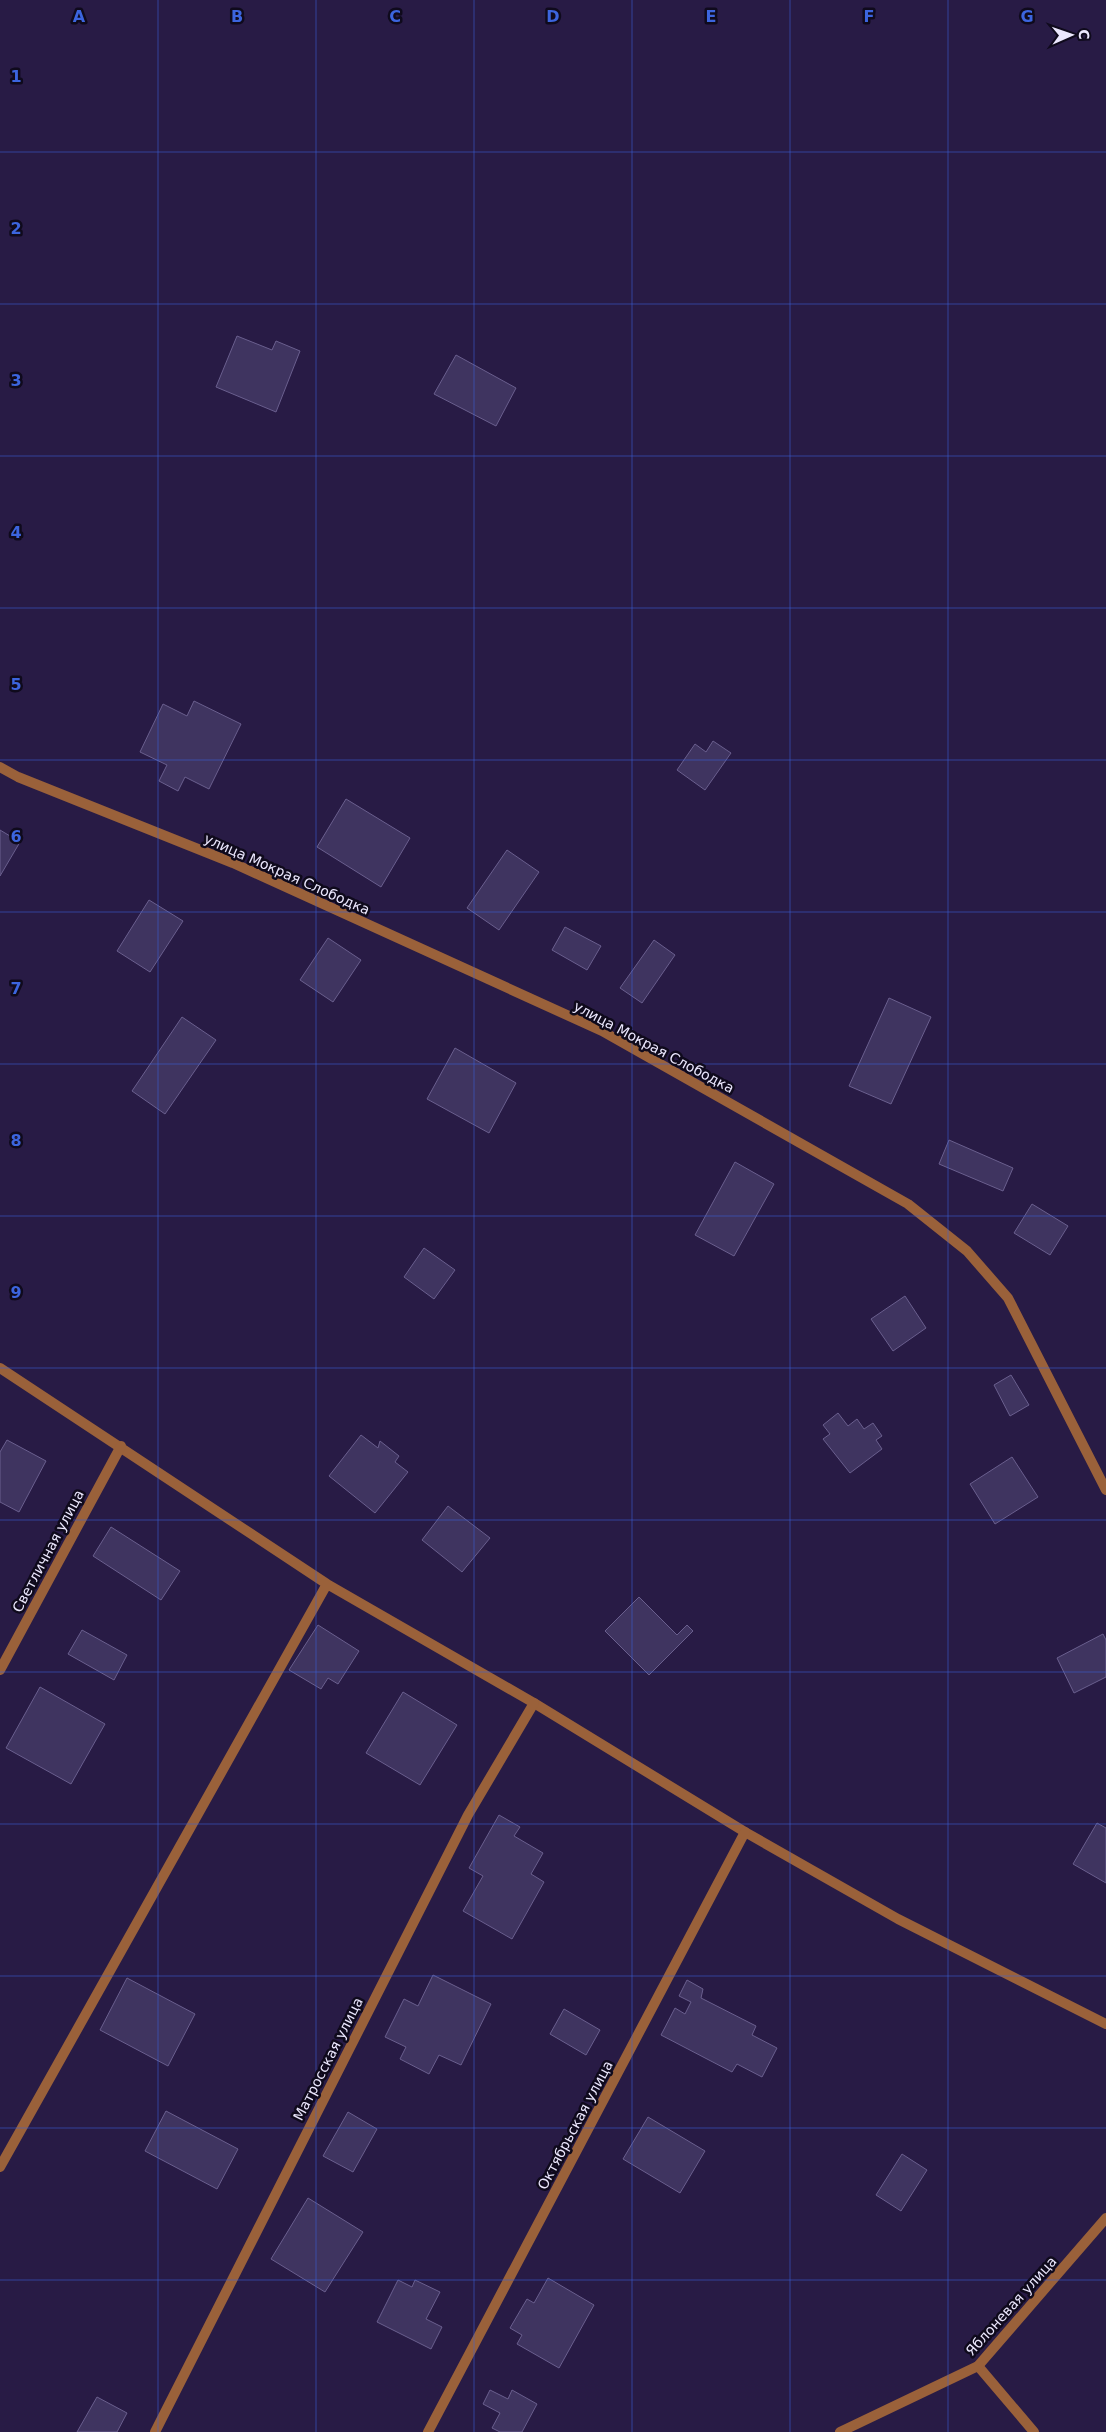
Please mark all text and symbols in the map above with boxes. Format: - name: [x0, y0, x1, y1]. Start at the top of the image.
- text: A: [73, 7, 86, 26]
- text: B: [231, 7, 243, 26]
- text: C: [389, 7, 401, 26]
- text: D: [546, 7, 560, 26]
- text: E: [706, 7, 716, 26]
- text: F: [864, 7, 874, 26]
- text: G: [1020, 7, 1034, 26]
- north arrow: [1046, 10, 1096, 60]
- text: С: [1076, 29, 1092, 40]
- text: 1: [10, 67, 22, 86]
- text: 2: [10, 219, 22, 238]
- text: 3: [10, 371, 22, 390]
- text: 4: [10, 523, 22, 542]
- text: 5: [10, 675, 22, 694]
- text: 6: [10, 827, 22, 846]
- street label: улица Мокрая Слободка: [202, 830, 372, 918]
- text: 7: [10, 979, 22, 998]
- street label: улица Мокрая Слободка: [571, 998, 737, 1096]
- text: 8: [10, 1131, 22, 1150]
- text: 9: [10, 1283, 22, 1302]
- street label: Светличная улица: [9, 1487, 87, 1615]
- street label: Матросская улица: [290, 1995, 366, 2123]
- street label: Октябрьская улица: [534, 2058, 616, 2192]
- street label: Яблоневая улица: [962, 2253, 1060, 2359]

